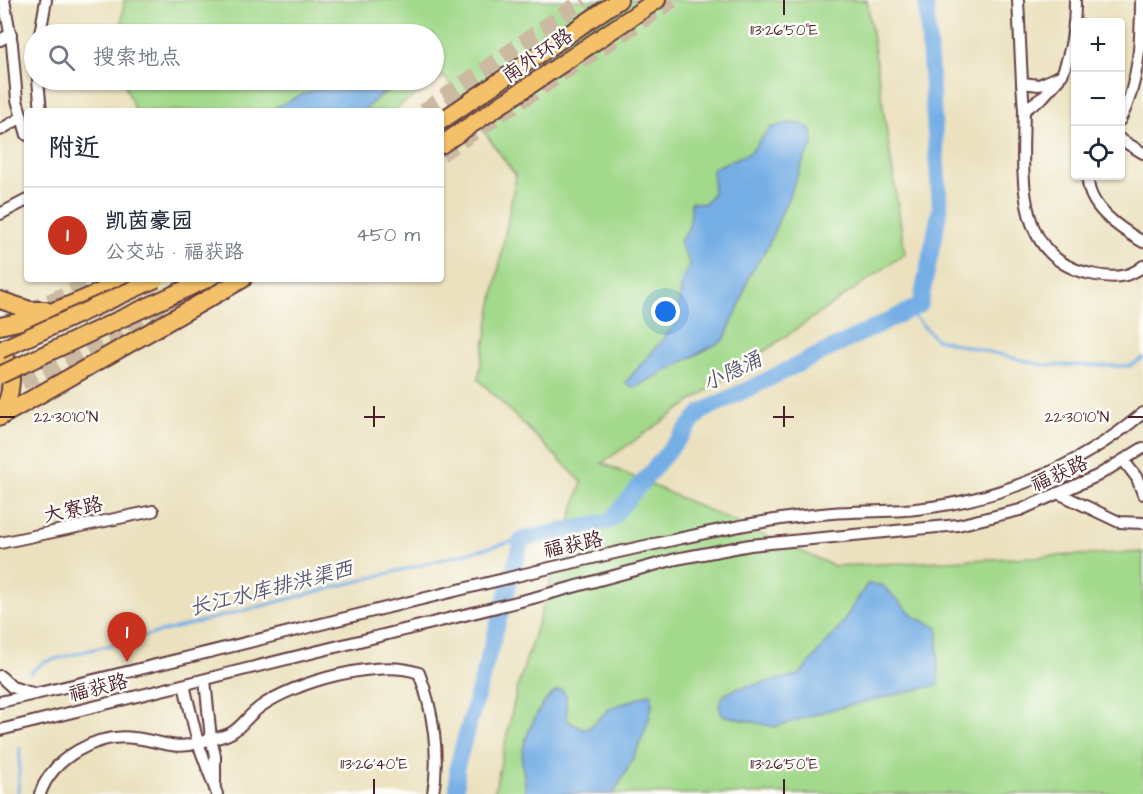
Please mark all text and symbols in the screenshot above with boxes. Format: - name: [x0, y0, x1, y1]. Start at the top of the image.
- map controls: [1071, 18, 1125, 180]
- button: +: [1071, 18, 1125, 72]
- text: 113°26'50"E: [750, 20, 818, 41]
- street label: 南外环路: [497, 21, 579, 90]
- search box: [24, 24, 444, 90]
- icon: search: [45, 41, 78, 74]
- text: 搜索地点: [93, 42, 181, 73]
- button: −: [1071, 72, 1125, 126]
- button: locate: [1071, 126, 1125, 180]
- text: 附近: [48, 130, 100, 166]
- text: 凯茵豪园: [105, 206, 193, 237]
- text: 1: [66, 221, 69, 249]
- text: 450 m: [356, 221, 420, 249]
- text: 公交站 · 福获路: [105, 238, 244, 266]
- your location: [651, 297, 680, 326]
- water label: 小隐涌: [698, 344, 768, 398]
- text: 22°30'10"N: [34, 407, 98, 428]
- text: 22°30'10"N: [1045, 407, 1109, 428]
- street label: 福获路: [1026, 449, 1093, 499]
- street label: 大寮路: [41, 490, 106, 530]
- street label: 福获路: [541, 525, 606, 565]
- water label: 长江水库排洪渠西: [186, 554, 357, 623]
- pin: 1: [108, 612, 146, 662]
- street label: 福获路: [66, 667, 132, 709]
- text: 113°26'40"E: [340, 754, 408, 775]
- text: 113°26'50"E: [750, 754, 818, 775]

